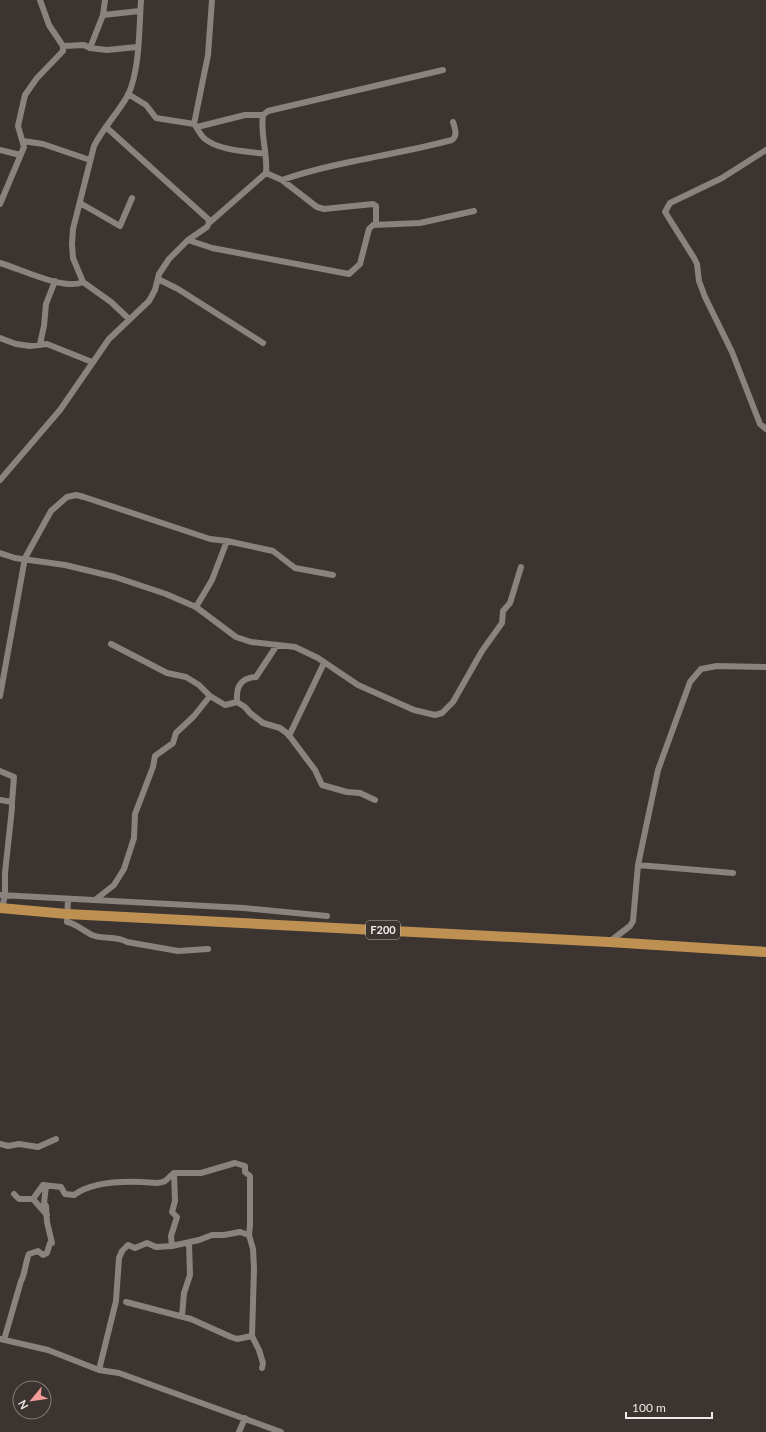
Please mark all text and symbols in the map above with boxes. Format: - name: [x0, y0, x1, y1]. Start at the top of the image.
- road number: F200: [366, 921, 400, 939]
- north arrow: [12, 1380, 52, 1420]
- scale bar: [626, 1394, 712, 1420]
- text: N: [15, 1398, 31, 1412]
- text: 100 m: [632, 1400, 666, 1415]

